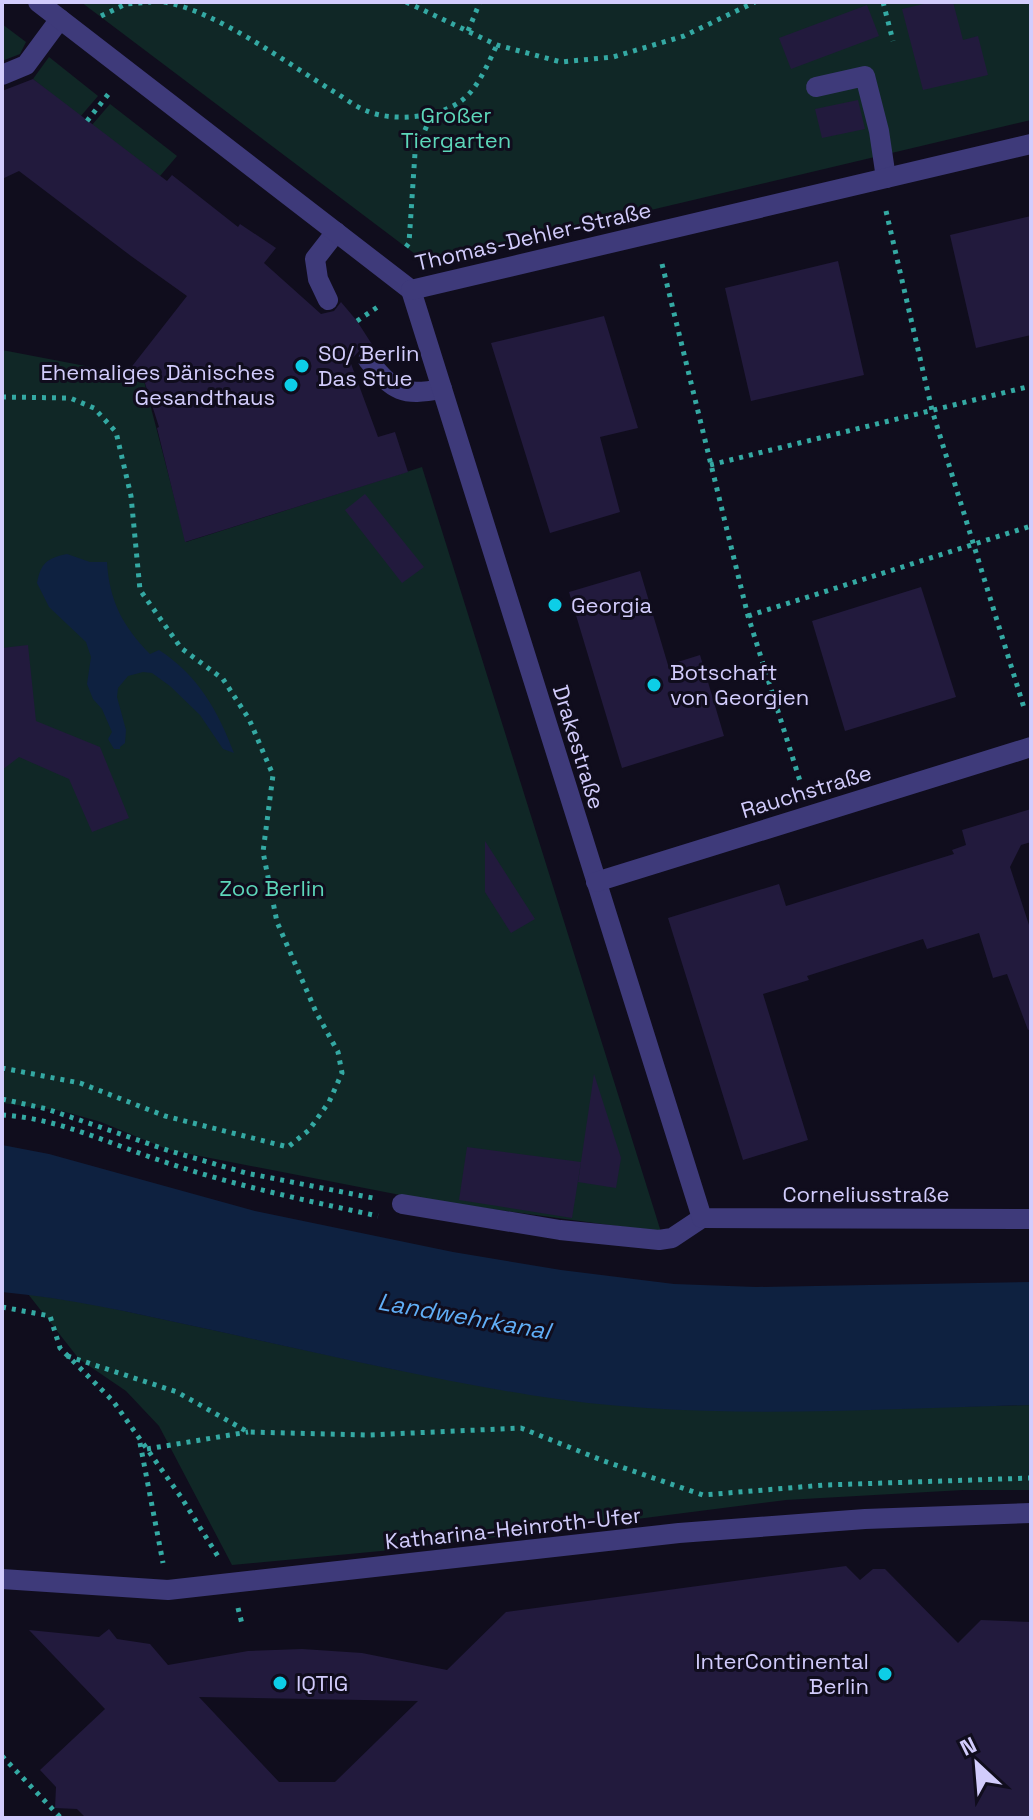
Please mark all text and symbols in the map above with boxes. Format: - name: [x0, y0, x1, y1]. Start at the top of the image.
- park label: Großer Tiergarten: [401, 101, 511, 154]
- street label: Thomas-Dehler-Straße: [412, 195, 654, 277]
- place label: SO/ Berlin Das Stue: [318, 339, 420, 392]
- marker: SO/ Berlin Das Stue: [293, 357, 311, 375]
- place label: Ehemaliges Dänisches Gesandthaus: [40, 358, 275, 411]
- marker: Ehemaliges Dänisches Gesandthaus: [282, 376, 300, 394]
- place label: Georgia: [571, 591, 653, 619]
- marker: Georgia: [546, 596, 564, 614]
- place label: Botschaft von Georgien: [670, 658, 809, 711]
- marker: Botschaft von Georgien: [645, 676, 663, 694]
- street label: Drakestraße: [547, 682, 611, 812]
- street label: Rauchstraße: [737, 758, 875, 824]
- park label: Zoo Berlin: [219, 874, 325, 902]
- street label: Corneliusstraße: [782, 1180, 950, 1208]
- water label: Landwehrkanal: [375, 1286, 556, 1347]
- street label: Katharina-Heinroth-Ufer: [384, 1501, 642, 1555]
- place label: InterContinental Berlin: [695, 1647, 869, 1700]
- marker: InterContinental Berlin: [876, 1665, 894, 1683]
- place label: IQTIG: [296, 1669, 348, 1697]
- marker: IQTIG: [271, 1674, 289, 1692]
- north arrow: [937, 1724, 1017, 1804]
- text: N: [955, 1730, 981, 1762]

